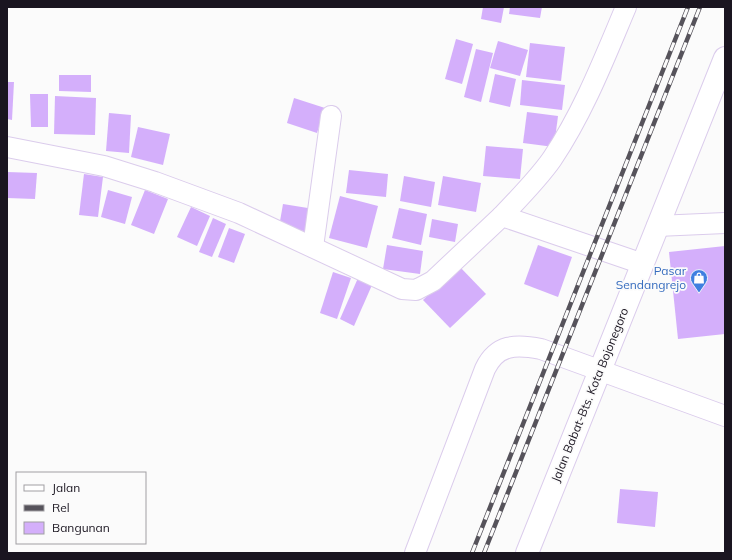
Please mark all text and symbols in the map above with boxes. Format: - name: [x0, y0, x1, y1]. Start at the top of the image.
- place label: Pasar Sendangrejo: [616, 263, 687, 292]
- shop icon: Pasar Sendangrejo: [689, 268, 709, 293]
- street label: Jalan Babat-Bts. Kota Bojonegoro: [548, 305, 632, 484]
- legend: [16, 472, 146, 544]
- text: Jalan: [52, 480, 80, 495]
- text: Rel: [52, 500, 70, 515]
- text: Bangunan: [52, 520, 110, 535]

